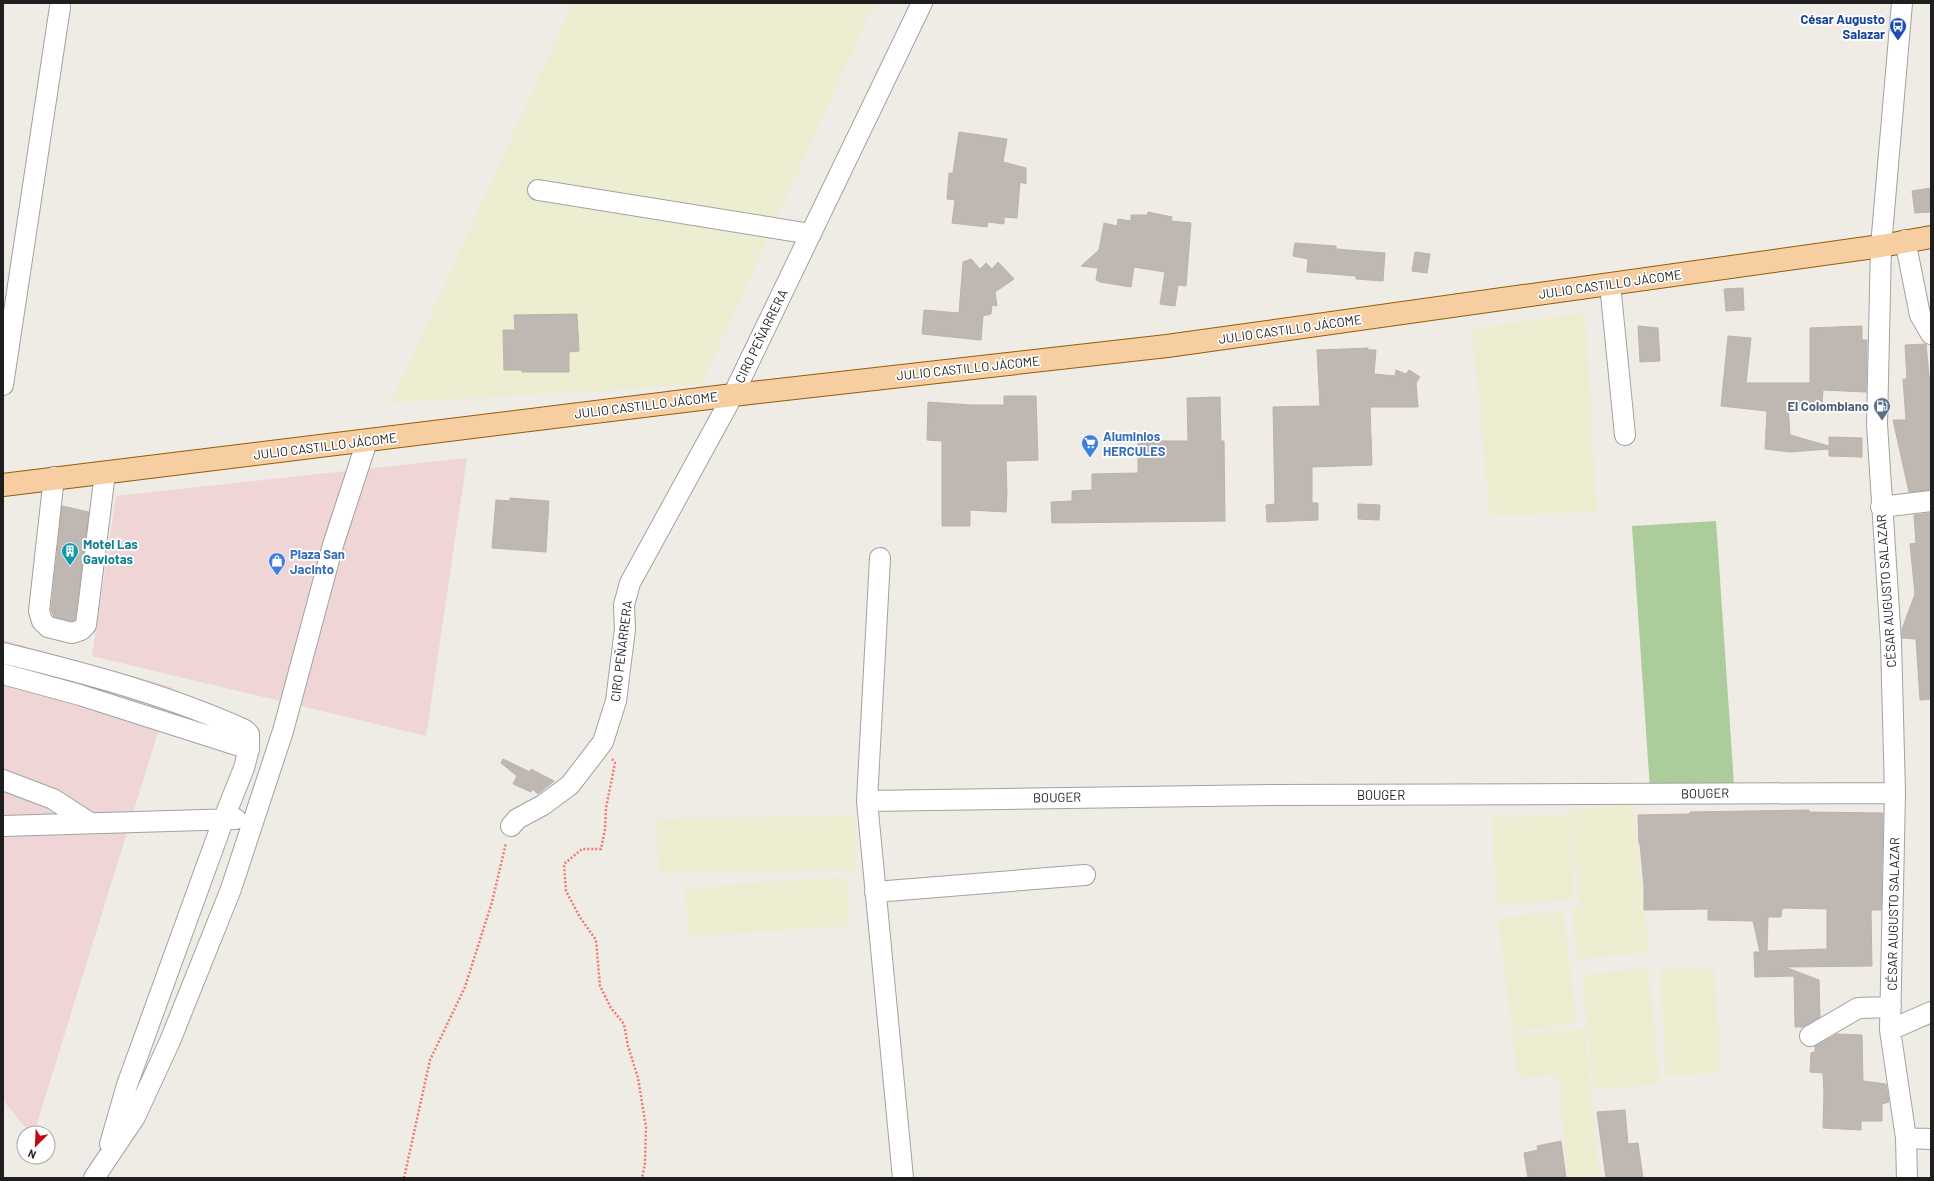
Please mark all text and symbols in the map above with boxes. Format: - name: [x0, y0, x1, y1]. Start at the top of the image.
- place label: César Augusto Salazar: [1800, 11, 1885, 42]
- bus stop icon: César Augusto Salazar: [1888, 16, 1908, 41]
- street label: JULIO CASTILLO JÁCOME: [1537, 266, 1683, 302]
- street label: CIRO PEÑARRERA: [731, 286, 791, 385]
- street label: JULIO CASTILLO JÁCOME: [1217, 311, 1363, 347]
- street label: JULIO CASTILLO JÁCOME: [895, 352, 1041, 384]
- street label: JULIO CASTILLO JÁCOME: [573, 388, 719, 422]
- fuel station icon: El Colombiano: [1872, 396, 1892, 421]
- place label: El Colombiano: [1787, 398, 1869, 414]
- place label: Aluminios HERCULES: [1103, 428, 1166, 459]
- street label: JULIO CASTILLO JÁCOME: [252, 429, 398, 463]
- supermarket icon: Aluminios HERCULES: [1080, 433, 1100, 458]
- street label: CÉSAR AUGUSTO SALAZAR: [1873, 514, 1899, 668]
- place label: Motel Las Gaviotas: [83, 536, 138, 567]
- building icon: Motel Las Gaviotas: [60, 541, 80, 566]
- place label: Plaza San Jacinto: [290, 546, 345, 577]
- shop icon: Plaza San Jacinto: [267, 551, 287, 576]
- street label: CIRO PEÑARRERA: [607, 599, 635, 703]
- street label: BOUGER: [1681, 785, 1729, 801]
- street label: BOUGER: [1357, 787, 1405, 803]
- street label: BOUGER: [1033, 789, 1081, 805]
- street label: CÉSAR AUGUSTO SALAZAR: [1884, 837, 1902, 991]
- north arrow: [16, 1125, 56, 1165]
- text: N: [26, 1147, 38, 1162]

